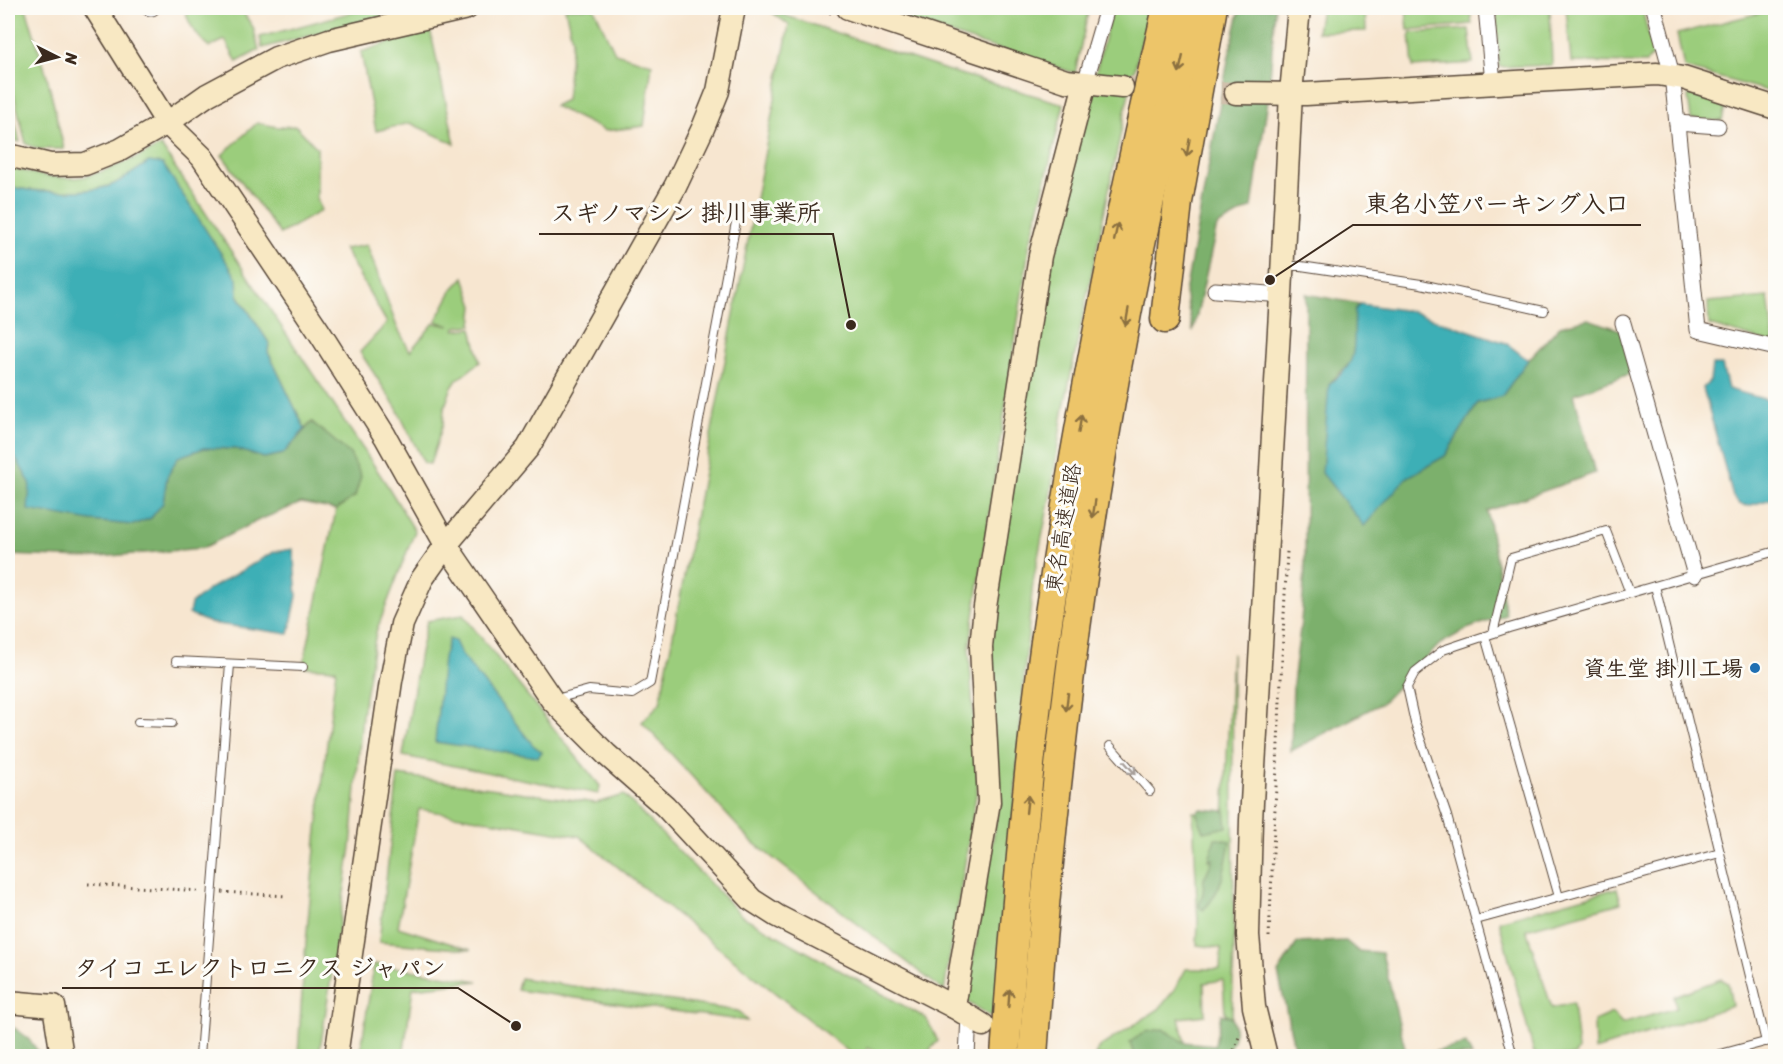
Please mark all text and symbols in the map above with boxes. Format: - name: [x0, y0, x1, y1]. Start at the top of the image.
- north arrow: [27, 27, 87, 87]
- text: N: [56, 50, 87, 66]
- one-way arrow: [1174, 55, 1186, 74]
- one-way arrow: [1182, 137, 1193, 157]
- callout: 東名小笠パーキング入口: [1353, 183, 1641, 225]
- text: 東名小笠パーキング入口: [1365, 183, 1629, 225]
- callout: スギノマシン 掛川事業所: [539, 192, 833, 234]
- text: スギノマシン 掛川事業所: [551, 192, 821, 234]
- one-way arrow: [1111, 223, 1122, 242]
- one-way arrow: [1121, 306, 1132, 326]
- one-way arrow: [1074, 414, 1085, 434]
- street label: 東名高速道路: [1033, 460, 1093, 596]
- one-way arrow: [1089, 498, 1100, 518]
- place label: 資生堂 掛川工場: [1583, 649, 1743, 688]
- marker: 資生堂 掛川工場: [1748, 661, 1762, 675]
- one-way arrow: [1062, 692, 1073, 711]
- one-way arrow: [1123, 760, 1137, 775]
- one-way arrow: [1022, 795, 1033, 814]
- callout: タイコ エレクトロニクス ジャパン: [62, 946, 458, 988]
- text: タイコ エレクトロニクス ジャパン: [74, 947, 446, 989]
- one-way arrow: [1004, 989, 1015, 1009]

